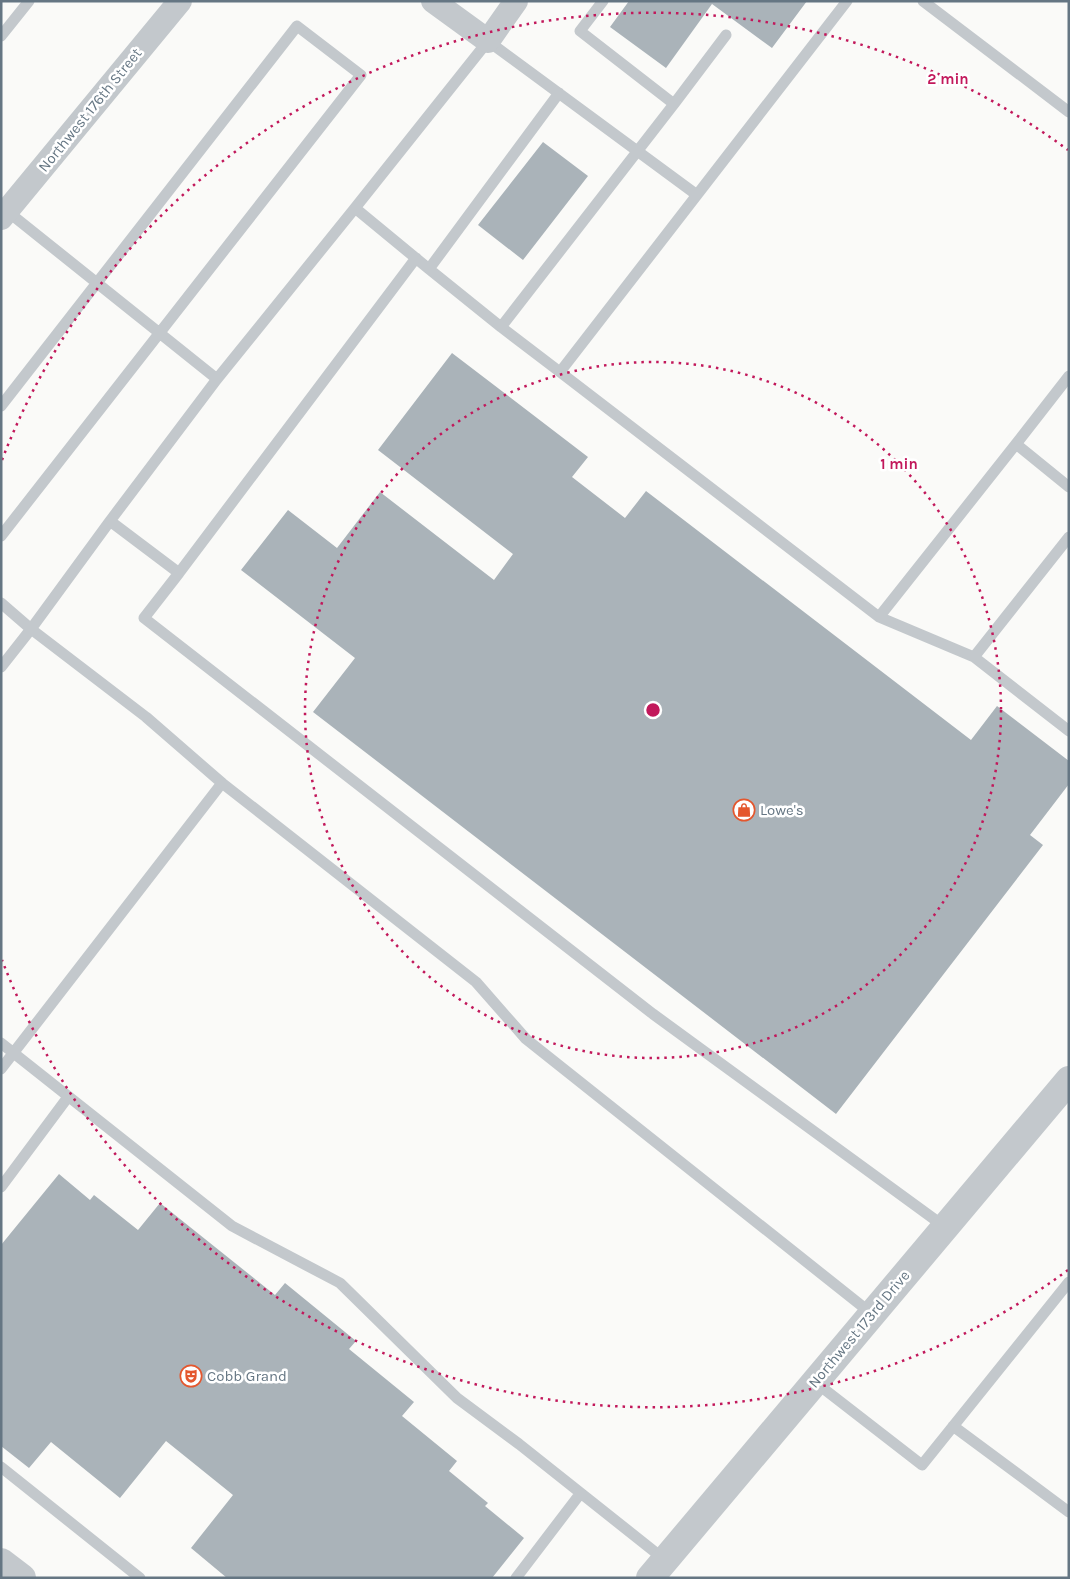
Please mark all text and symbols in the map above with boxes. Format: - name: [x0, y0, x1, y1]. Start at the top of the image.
- street label: Northwest 176th Street: [34, 44, 146, 176]
- text: 2 min: [927, 70, 969, 88]
- text: 1 min: [880, 455, 918, 473]
- centre of rings: [644, 701, 662, 719]
- shop icon: Lowe's: [732, 798, 756, 822]
- place label: Lowe's: [760, 801, 804, 819]
- street label: Northwest 173rd Drive: [805, 1267, 913, 1391]
- theatre icon: Cobb Grand: [179, 1364, 203, 1388]
- place label: Cobb Grand: [207, 1367, 287, 1385]

